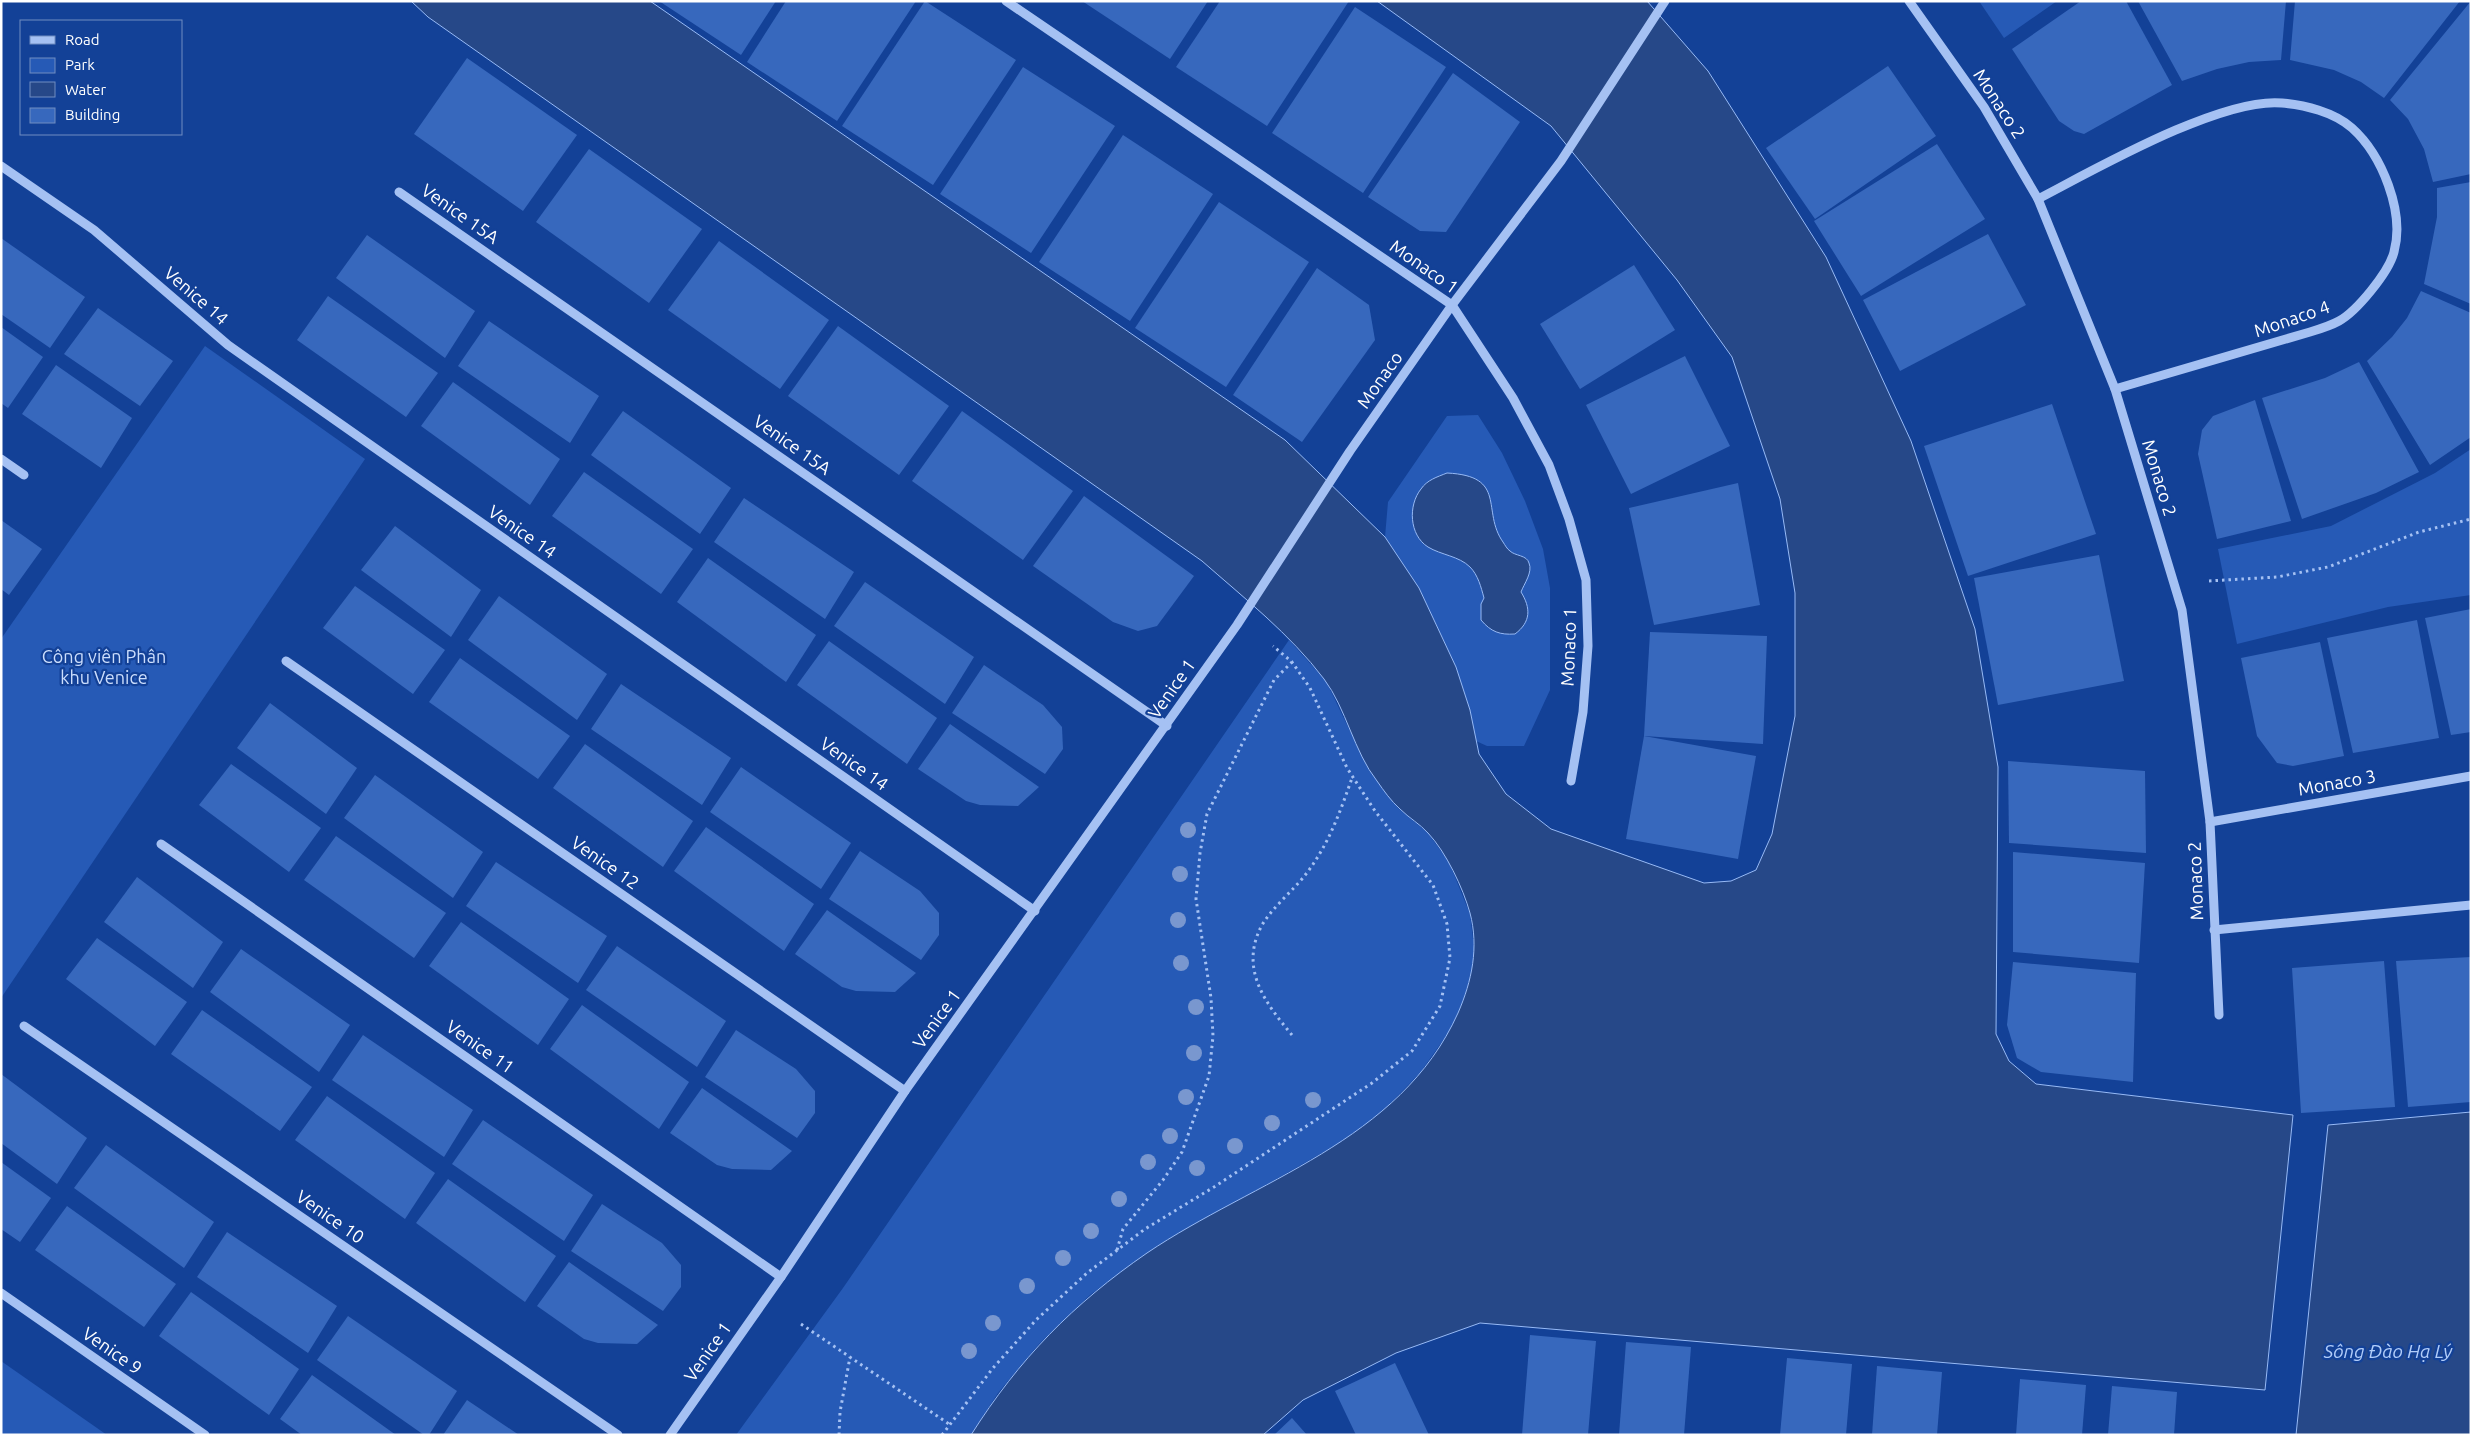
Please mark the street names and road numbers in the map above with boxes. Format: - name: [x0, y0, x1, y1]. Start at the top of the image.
- street label: Monaco 2: [1970, 65, 2030, 142]
- street label: Venice 15A: [418, 179, 503, 247]
- street label: Monaco 1: [1387, 235, 1463, 297]
- street label: Venice 14: [161, 262, 233, 328]
- street label: Monaco 4: [2251, 296, 2332, 340]
- street label: Monaco: [1352, 347, 1406, 412]
- street label: Venice 15A: [750, 410, 835, 478]
- street label: Monaco 2: [2139, 437, 2181, 518]
- street label: Venice 14: [485, 501, 560, 562]
- street label: Monaco 1: [1557, 607, 1579, 687]
- street label: Venice 1: [1144, 655, 1199, 722]
- street label: Venice 14: [817, 733, 892, 794]
- street label: Monaco 3: [2296, 765, 2377, 799]
- street label: Venice 12: [568, 832, 643, 893]
- street label: Monaco 2: [2184, 841, 2206, 921]
- street label: Venice 1: [908, 985, 964, 1052]
- street label: Venice 11: [443, 1016, 518, 1077]
- street label: Venice 10: [293, 1186, 368, 1247]
- street label: Venice 1: [680, 1318, 735, 1385]
- street label: Venice 9: [79, 1323, 146, 1378]

